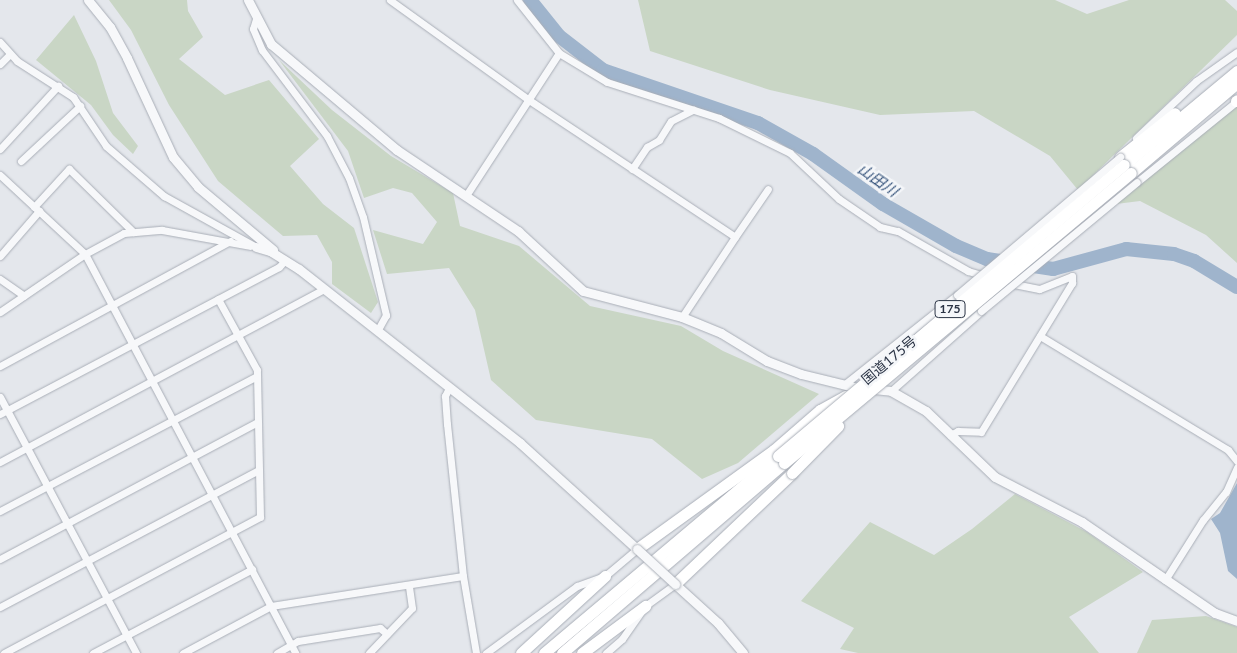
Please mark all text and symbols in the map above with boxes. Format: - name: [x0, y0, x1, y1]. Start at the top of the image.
- water label: 山田川: [854, 160, 902, 200]
- road number: 175: [934, 300, 966, 318]
- street label: 国道175号: [858, 332, 920, 388]

